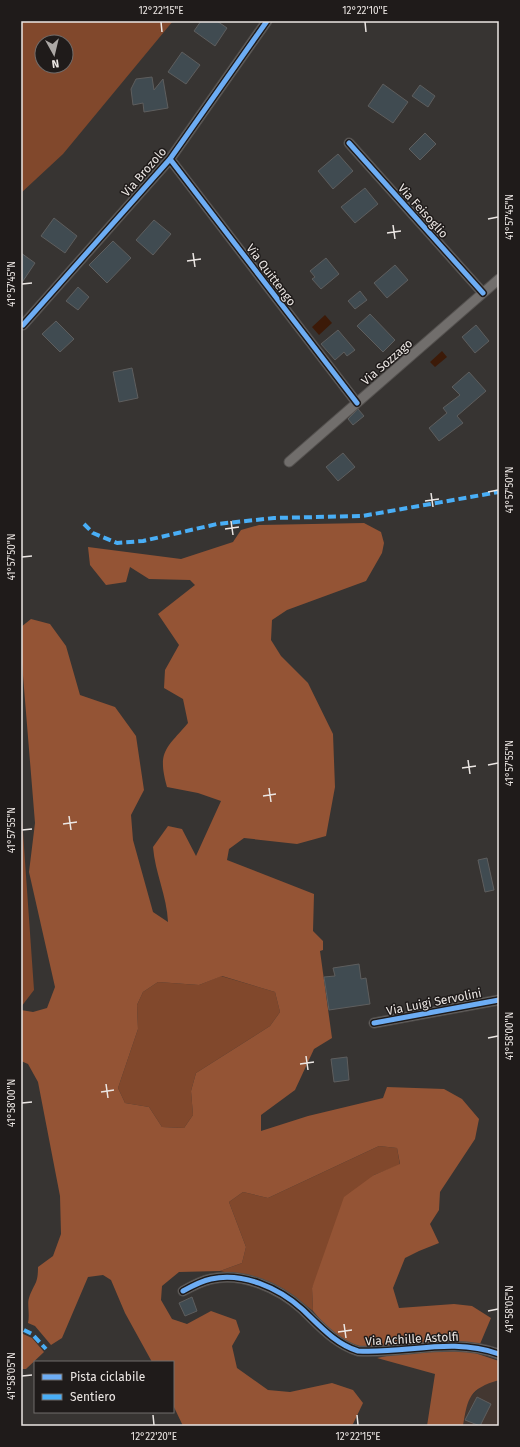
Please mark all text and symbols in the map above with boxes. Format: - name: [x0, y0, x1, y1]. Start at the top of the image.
- text: 12°22'15"E: [139, 5, 183, 17]
- text: 12°22'10"E: [342, 5, 388, 17]
- north arrow: [34, 34, 74, 74]
- text: N: [51, 56, 60, 70]
- street label: Via Brozolo: [119, 144, 169, 200]
- street label: Via Feisoglio: [395, 181, 451, 241]
- text: 41°57'45"N: [504, 194, 516, 240]
- street label: Via Quittengo: [243, 241, 299, 309]
- text: 41°57'45"N: [6, 261, 18, 307]
- street label: Via Sozzago: [359, 336, 415, 388]
- text: 41°57'50"N: [504, 466, 516, 514]
- text: 41°57'50"N: [6, 533, 18, 581]
- text: 41°57'55"N: [504, 740, 516, 786]
- text: 41°57'55"N: [6, 807, 18, 853]
- street label: Via Luigi Servolini: [385, 986, 483, 1018]
- text: 41°58'00"N: [504, 1012, 516, 1060]
- text: 41°58'00"N: [6, 1079, 18, 1127]
- text: 41°58'05"N: [504, 1285, 516, 1333]
- street label: Via Achille Astolfi: [365, 1330, 459, 1348]
- text: 41°58'05"N: [6, 1352, 18, 1400]
- legend: [34, 1361, 174, 1413]
- text: Pista ciclabile: [70, 1370, 145, 1384]
- text: Sentiero: [70, 1390, 116, 1404]
- text: 12°22'20"E: [131, 1431, 177, 1443]
- text: 12°22'15"E: [336, 1431, 380, 1443]

